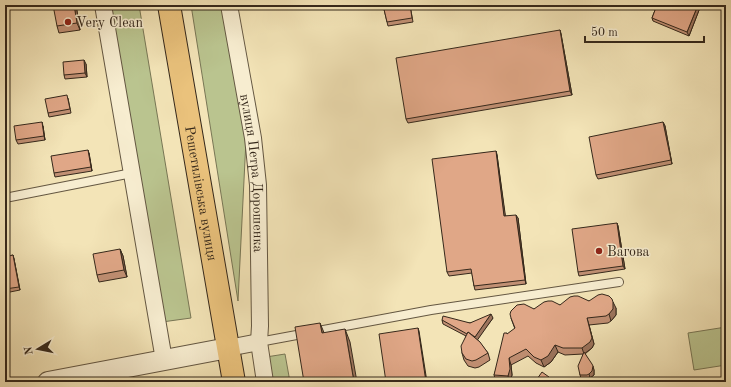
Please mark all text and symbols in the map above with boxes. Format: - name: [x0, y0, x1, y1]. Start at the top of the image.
- place label: Very Clean: [76, 16, 143, 30]
- marker: Very Clean: [63, 17, 73, 27]
- scale bar: [585, 18, 704, 44]
- text: 50 m: [591, 26, 618, 39]
- street label: вулиця Петра Дорошенка: [237, 93, 265, 252]
- street label: Решетилівська вулиця: [182, 125, 219, 262]
- place label: Вагова: [607, 245, 650, 259]
- marker: Вагова: [594, 246, 604, 256]
- north arrow: [18, 329, 58, 369]
- text: N: [23, 345, 36, 356]

